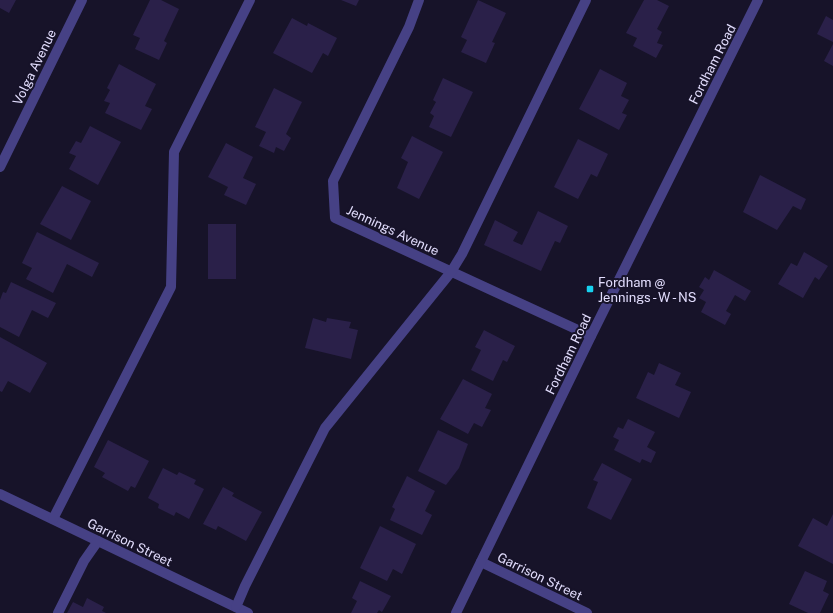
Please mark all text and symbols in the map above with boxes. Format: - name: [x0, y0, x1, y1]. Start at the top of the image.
- street label: Fordham Road: [686, 22, 739, 107]
- street label: Volga Avenue: [10, 27, 59, 108]
- street label: Jennings Avenue: [344, 202, 441, 258]
- place label: Fordham @ Jennings - W - NS: [598, 275, 697, 305]
- marker: Fordham @ Jennings - W - NS: [585, 284, 595, 294]
- street label: Fordham Road: [543, 312, 594, 397]
- street label: Garrison Street: [85, 515, 175, 570]
- street label: Garrison Street: [495, 549, 585, 604]

